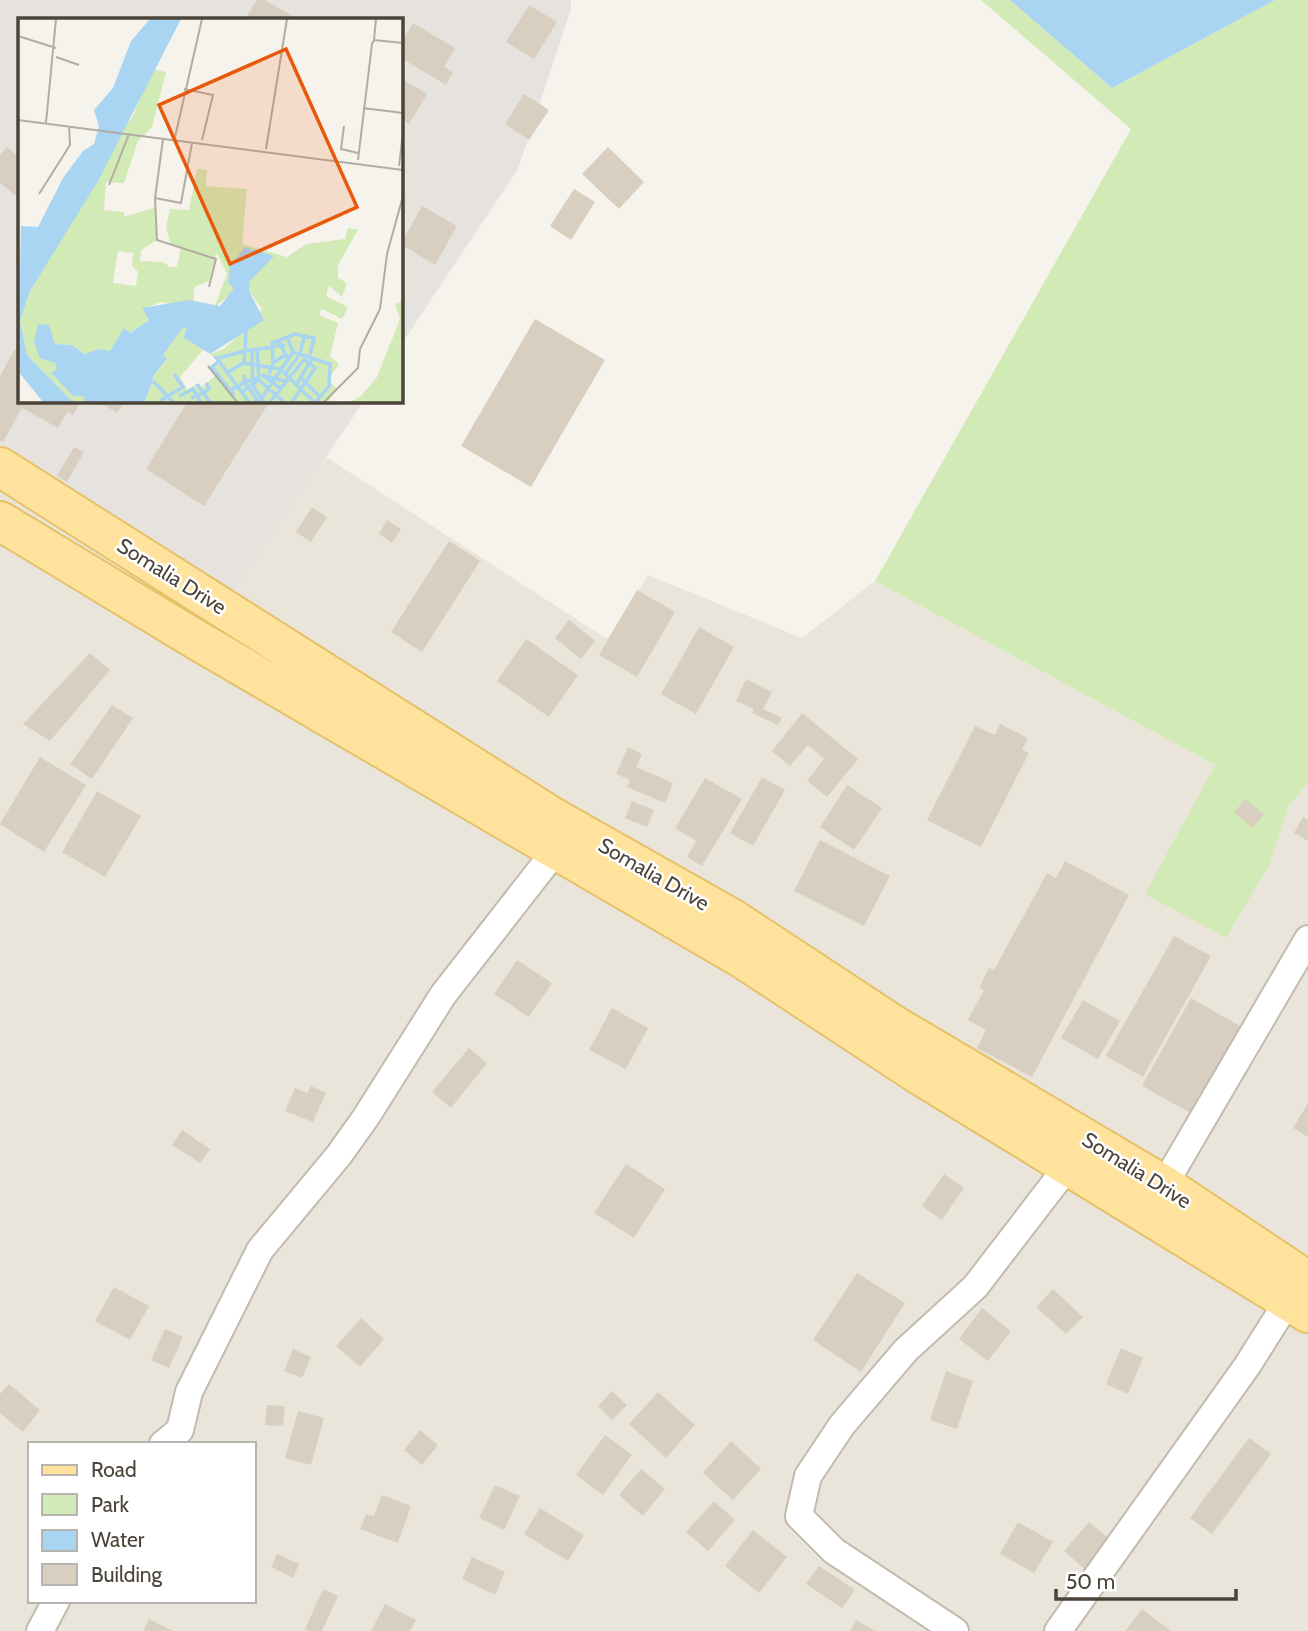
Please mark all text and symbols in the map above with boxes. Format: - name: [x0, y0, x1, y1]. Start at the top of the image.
- inset map: [18, 18, 402, 402]
- street label: Somalia Drive: [113, 533, 231, 619]
- street label: Somalia Drive: [594, 832, 714, 916]
- street label: Somalia Drive: [1078, 1127, 1196, 1213]
- legend: [28, 1442, 256, 1603]
- text: Road: [91, 1457, 137, 1482]
- text: Park: [91, 1492, 129, 1517]
- text: Water: [91, 1527, 145, 1552]
- scale bar: [1056, 1558, 1236, 1602]
- text: Building: [91, 1562, 163, 1587]
- text: 50 m: [1066, 1569, 1115, 1594]

